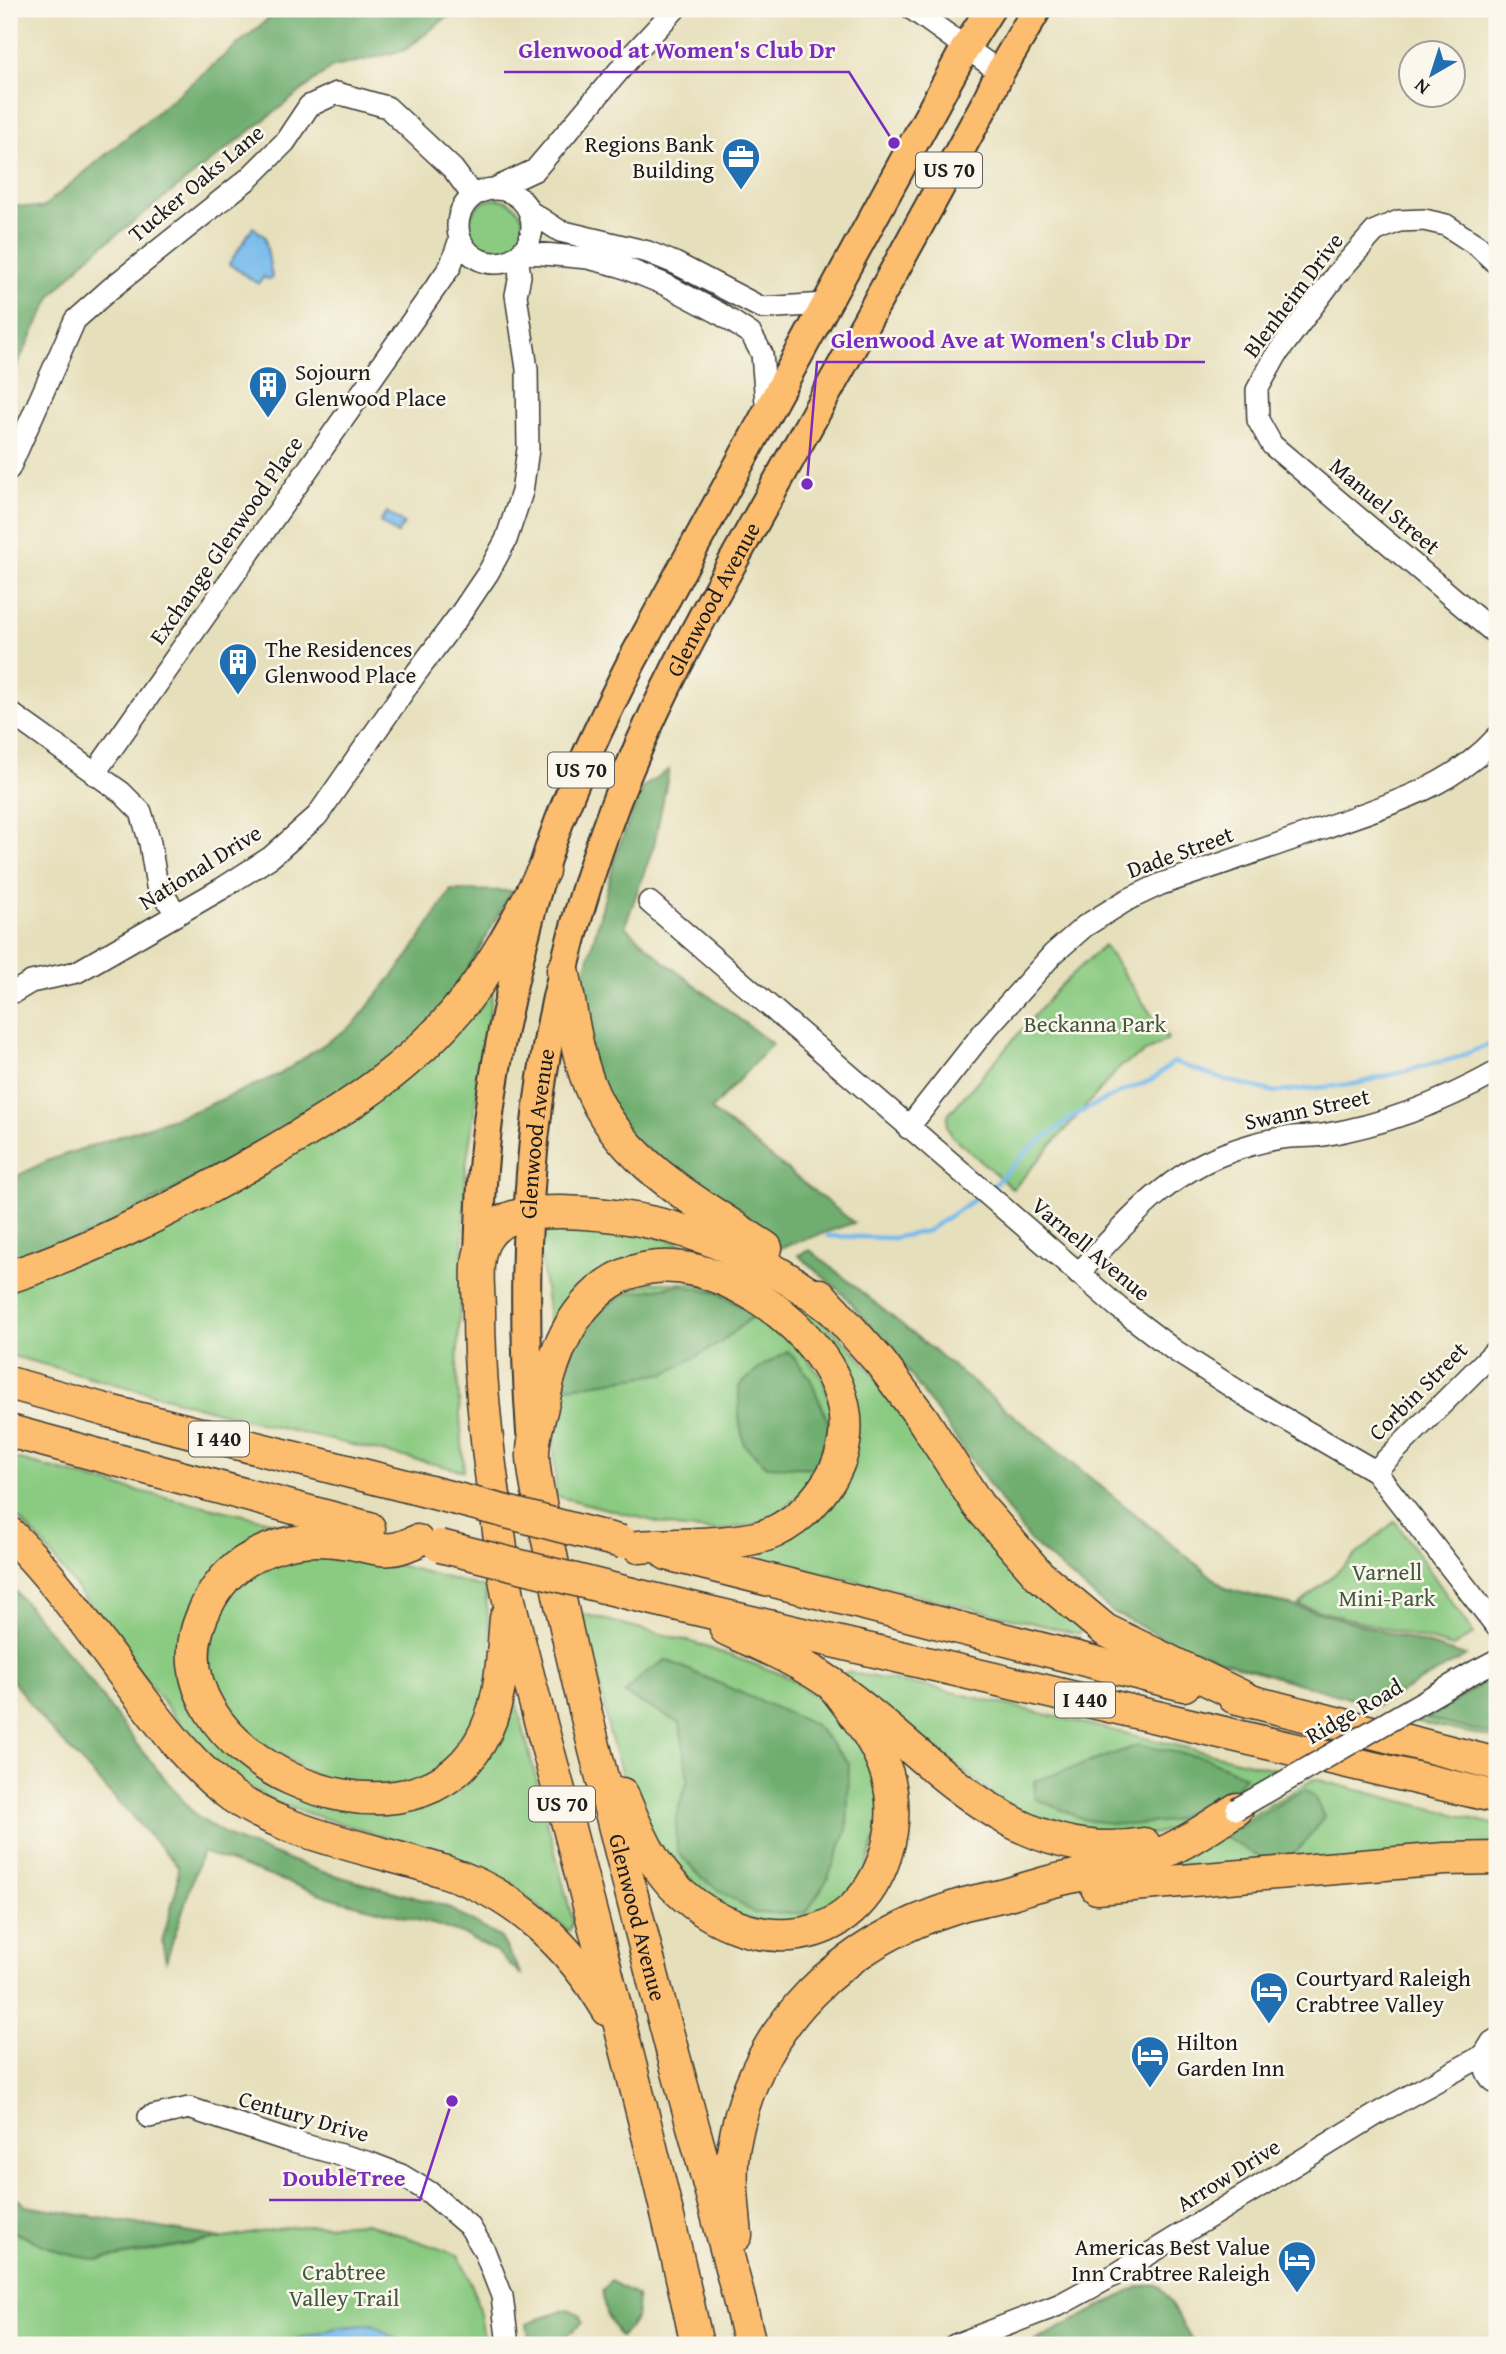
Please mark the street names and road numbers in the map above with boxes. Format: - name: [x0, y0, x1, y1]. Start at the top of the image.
- street label: Tucker Oaks Lane: [121, 116, 271, 249]
- road number: US 70: [916, 152, 982, 188]
- street label: Blenheim Drive: [1235, 225, 1351, 364]
- street label: Exchange Glenwood Place: [141, 429, 310, 651]
- street label: Manuel Street: [1323, 449, 1448, 562]
- street label: Glenwood Avenue: [657, 516, 768, 682]
- road number: US 70: [548, 752, 614, 788]
- street label: National Drive: [132, 816, 267, 917]
- street label: Dade Street: [1122, 817, 1238, 886]
- street label: Glenwood Avenue: [511, 1046, 563, 1220]
- street label: Swann Street: [1241, 1079, 1373, 1138]
- street label: Varnell Avenue: [1025, 1189, 1158, 1308]
- street label: Corbin Street: [1361, 1334, 1475, 1448]
- road number: I 440: [189, 1422, 249, 1456]
- street label: Ridge Road: [1299, 1669, 1409, 1752]
- road number: I 440: [1055, 1682, 1115, 1718]
- road number: US 70: [529, 1786, 595, 1822]
- street label: Glenwood Avenue: [601, 1830, 675, 2005]
- street label: Century Drive: [235, 2081, 373, 2150]
- street label: Arrow Drive: [1169, 2130, 1286, 2220]

